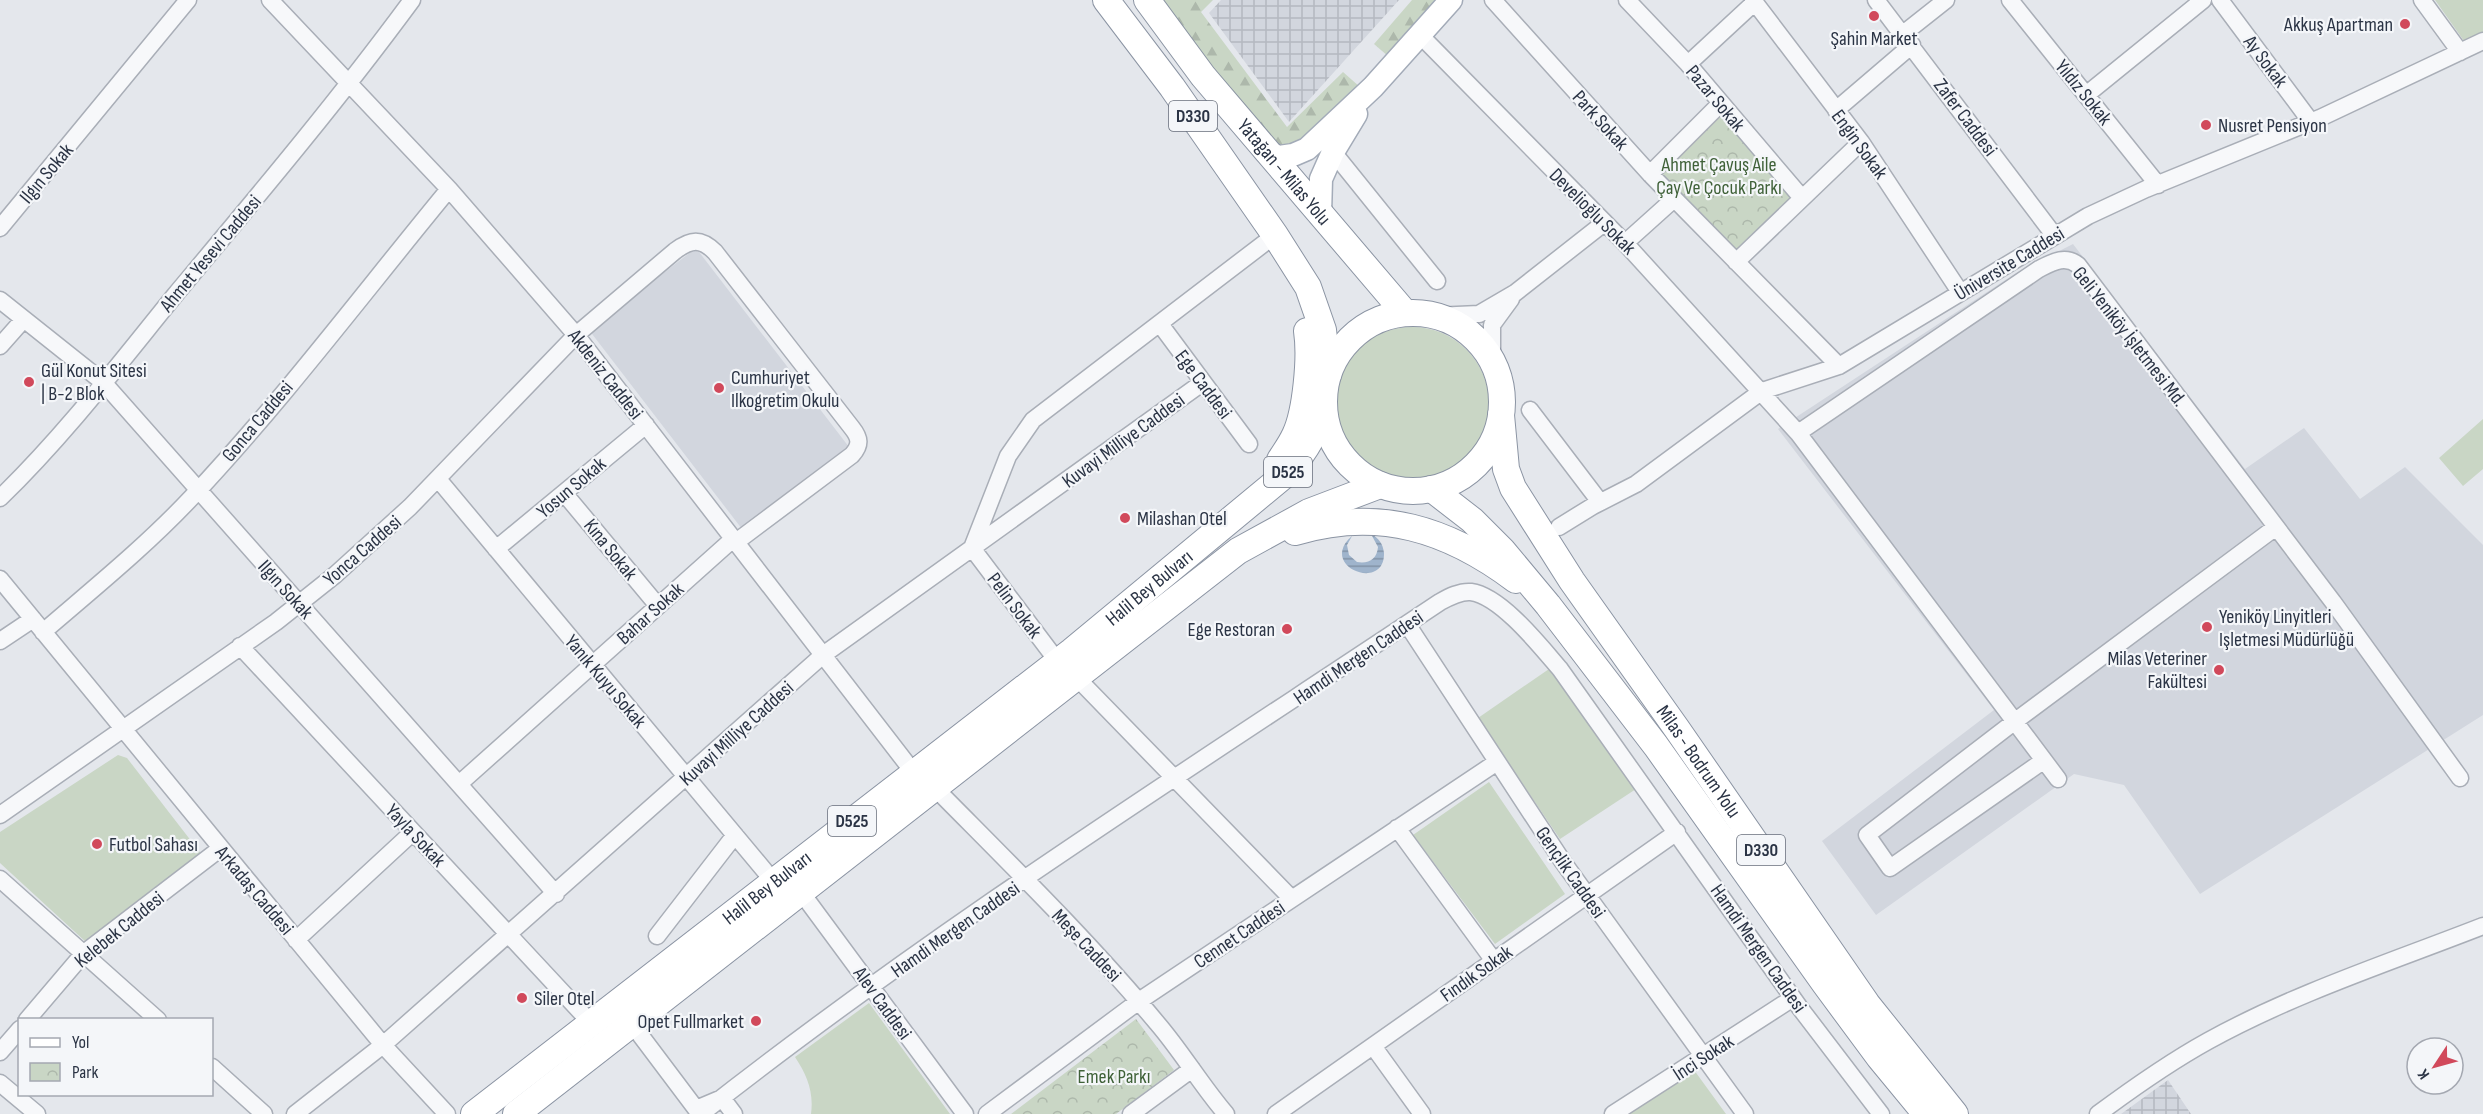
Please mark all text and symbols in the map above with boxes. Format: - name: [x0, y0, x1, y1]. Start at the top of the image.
- marker: Şahin Market: [1867, 9, 1881, 23]
- place label: Akkuş Apartman: [2283, 13, 2393, 37]
- marker: Akkuş Apartman: [2398, 17, 2412, 31]
- place label: Şahin Market: [1831, 27, 1918, 51]
- street label: Ay Sokak: [2237, 30, 2293, 93]
- street label: Yıldız Sokak: [2050, 55, 2117, 130]
- street label: Pazar Sokak: [1680, 60, 1750, 137]
- street label: Zafer Caddesi: [1928, 74, 2002, 161]
- street label: Park Sokak: [1567, 86, 1634, 156]
- road number: D330: [1169, 101, 1217, 131]
- street label: Engin Sokak: [1826, 105, 1893, 184]
- street label: Yatağan - Milas Yolu: [1232, 114, 1336, 230]
- place label: Nusret Pensiyon: [2218, 114, 2327, 138]
- marker: Nusret Pensiyon: [2199, 118, 2213, 132]
- street label: Ilgın Sokak: [15, 138, 79, 209]
- park label: Ahmet Çavuş Aile Çay Ve Çocuk Parkı: [1656, 153, 1782, 200]
- street label: Develioğlu Sokak: [1544, 163, 1641, 260]
- street label: Ahmet Yesevi Caddesi: [154, 190, 267, 318]
- street label: Üniversite Caddesi: [1950, 222, 2069, 306]
- street label: Geli Yeniköy İşletmesi Md.: [2067, 262, 2191, 411]
- street label: Akdeniz Caddesi: [562, 324, 648, 424]
- street label: Ege Caddesi: [1170, 345, 1237, 424]
- place label: Gül Konut Sitesi | B-2 Blok: [41, 359, 147, 406]
- place label: Cumhuriyet Ilkogretim Okulu: [731, 366, 839, 413]
- marker: Gül Konut Sitesi | B-2 Blok: [22, 375, 36, 389]
- street label: Gonca Caddesi: [217, 376, 299, 467]
- marker: Cumhuriyet Ilkogretim Okulu: [712, 381, 726, 395]
- street label: Kuvayi Milliye Caddesi: [1058, 388, 1189, 493]
- street label: Yosun Sokak: [532, 452, 611, 524]
- road number: D525: [1264, 457, 1312, 487]
- place label: Milashan Otel: [1137, 507, 1227, 531]
- street label: Yonca Caddesi: [319, 510, 407, 591]
- marker: Milashan Otel: [1118, 511, 1132, 525]
- street label: Kına Sokak: [578, 514, 642, 585]
- street label: Halil Bey Bulvarı: [1101, 545, 1198, 631]
- street label: Ilgın Sokak: [253, 555, 318, 624]
- street label: Pelin Sokak: [982, 568, 1047, 643]
- street label: Bahar Sokak: [612, 577, 689, 650]
- place label: Yeniköy Linyitleri Işletmesi Müdürlüğü: [2219, 605, 2354, 652]
- street label: Hamdi Mergen Caddesi: [1289, 606, 1428, 710]
- place label: Ege Restoran: [1188, 618, 1275, 642]
- marker: Yeniköy Linyitleri Işletmesi Müdürlüğü: [2200, 620, 2214, 634]
- marker: Ege Restoran: [1280, 622, 1294, 636]
- street label: Yanık Kuyu Sokak: [559, 630, 651, 734]
- place label: Milas Veteriner Fakültesi: [2107, 647, 2207, 694]
- marker: Milas Veteriner Fakültesi: [2212, 663, 2226, 677]
- street label: Kuvayi Milliye Caddesi: [675, 676, 799, 791]
- street label: Milas - Bodrum Yolu: [1651, 701, 1746, 822]
- street label: Yayla Sokak: [380, 799, 451, 872]
- road number: D525: [828, 806, 876, 836]
- street label: Gençlik Caddesi: [1530, 822, 1610, 923]
- place label: Futbol Sahası: [109, 833, 198, 857]
- road number: D330: [1737, 835, 1785, 865]
- marker: Futbol Sahası: [90, 837, 104, 851]
- street label: Arkadaş Caddesi: [209, 840, 298, 940]
- street label: Halil Bey Bulvarı: [718, 846, 816, 930]
- street label: Hamdi Mergen Caddesi: [887, 877, 1024, 983]
- street label: Hamdi Mergen Caddesi: [1705, 880, 1811, 1017]
- street label: Kelebek Caddesi: [70, 886, 169, 973]
- street label: Cennet Caddesi: [1189, 896, 1290, 974]
- street label: Meşe Caddesi: [1046, 904, 1126, 987]
- street label: Fındık Sokak: [1436, 940, 1518, 1007]
- street label: Alev Caddesi: [847, 962, 917, 1045]
- place label: Siler Otel: [534, 987, 595, 1011]
- marker: Siler Otel: [515, 991, 529, 1005]
- place label: Opet Fullmarket: [638, 1010, 744, 1034]
- marker: Opet Fullmarket: [749, 1014, 763, 1028]
- legend: [18, 1018, 213, 1096]
- street label: İnci Sokak: [1669, 1029, 1739, 1086]
- text: Yol: [72, 1032, 89, 1053]
- north arrow: [2405, 1036, 2465, 1096]
- text: Park: [72, 1062, 98, 1083]
- park label: Emek Parkı: [1078, 1065, 1150, 1089]
- text: K: [2414, 1065, 2434, 1083]

